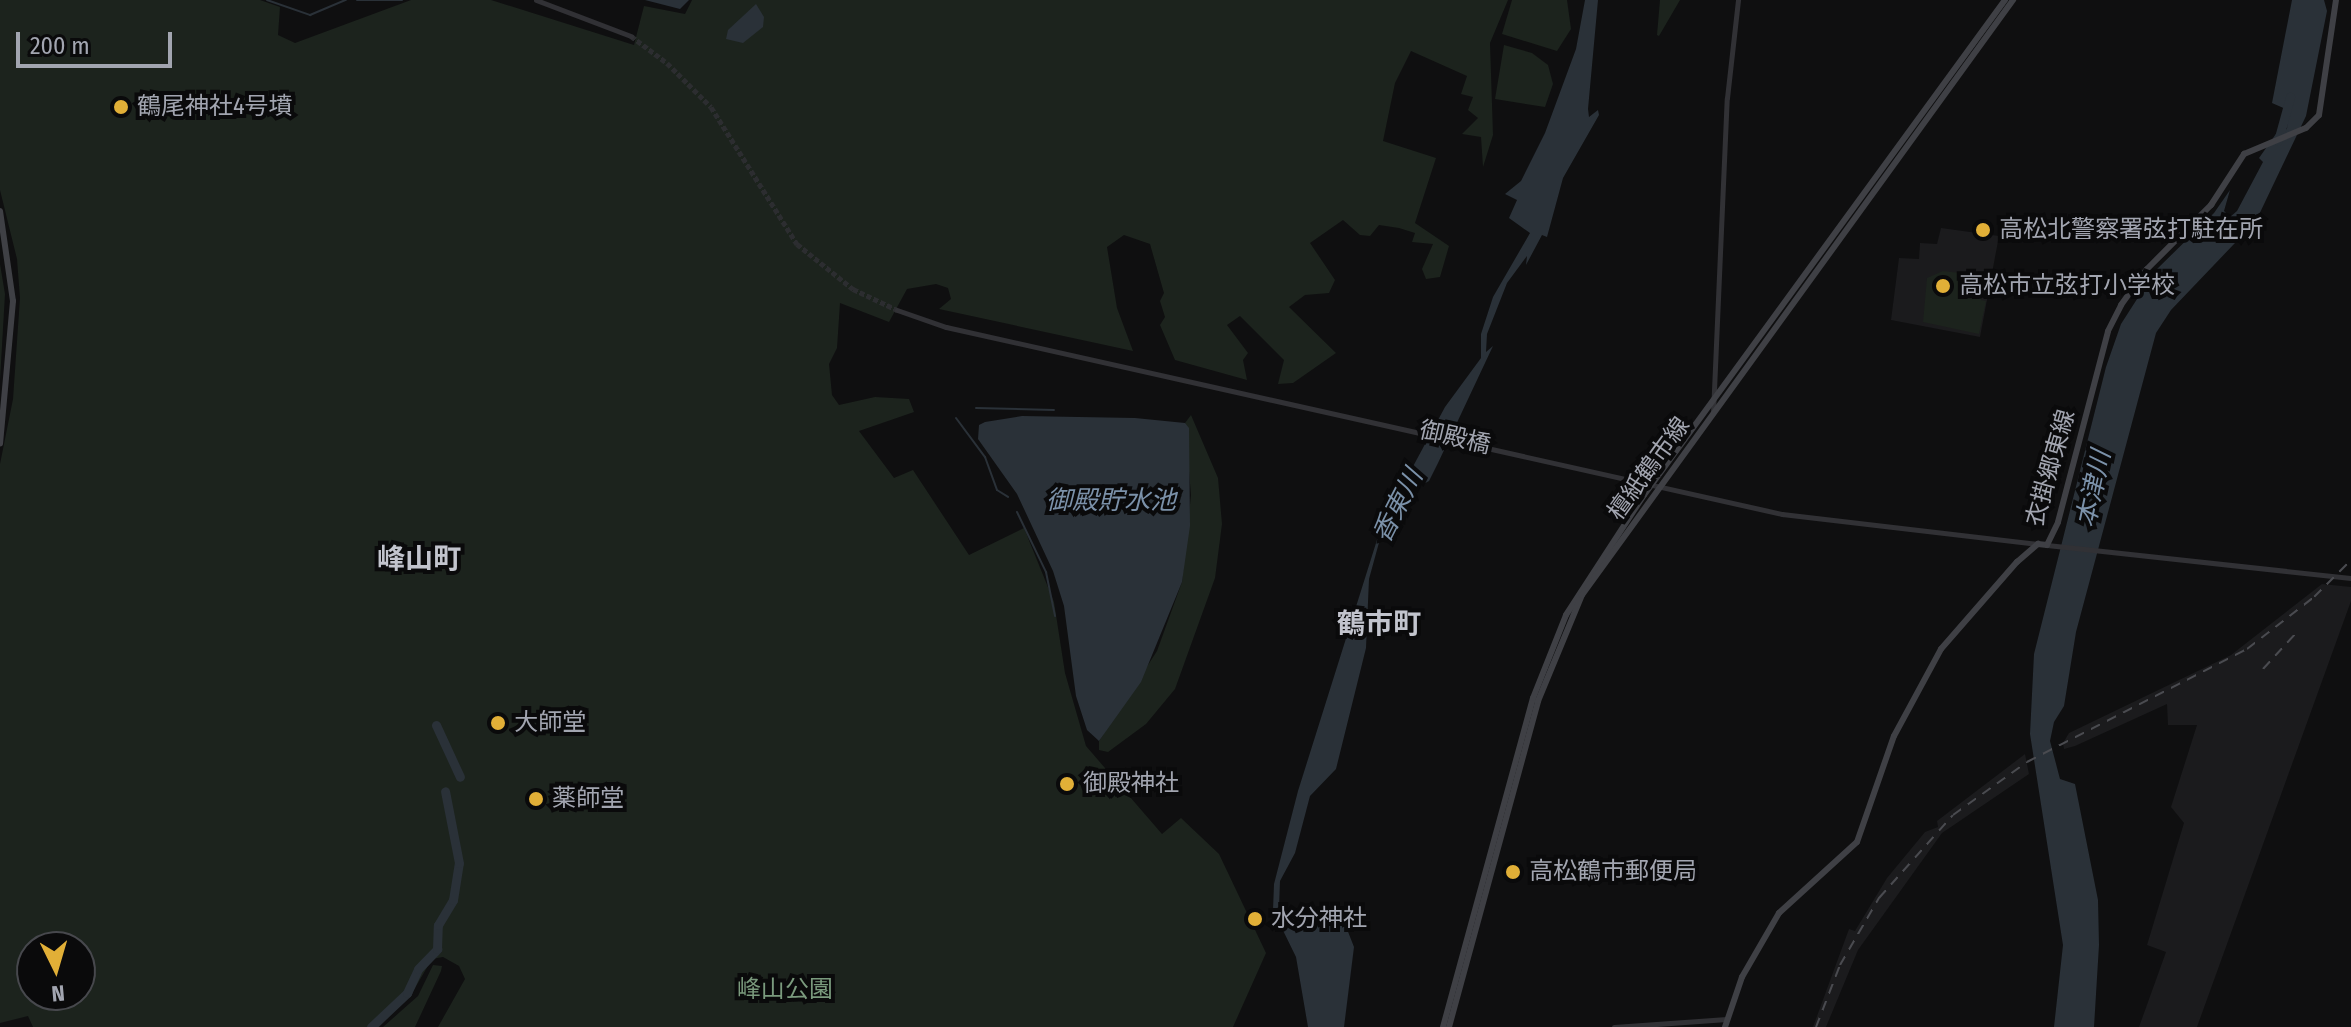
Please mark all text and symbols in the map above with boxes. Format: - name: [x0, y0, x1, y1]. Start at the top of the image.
- scale bar: [20, 16, 176, 66]
- text: 200 m: [30, 32, 90, 60]
- place label: 鶴尾神社4号墳: [137, 93, 293, 121]
- marker: 鶴尾神社4号墳: [112, 98, 130, 116]
- place label: 高松北警察署弦打駐在所: [1999, 216, 2263, 244]
- marker: 高松北警察署弦打駐在所: [1974, 221, 1992, 239]
- place label: 高松市立弦打小学校: [1959, 272, 2175, 300]
- marker: 高松市立弦打小学校: [1934, 277, 1952, 295]
- street label: 衣掛郷東線: [2021, 406, 2081, 530]
- street label: 檀紙鶴市線: [1602, 412, 1696, 526]
- street label: 御殿橋: [1417, 416, 1493, 460]
- water label: 本津川: [2071, 448, 2117, 530]
- water label: 香東川: [1366, 464, 1430, 548]
- water label: 御殿貯水池: [1046, 485, 1176, 517]
- district label: 峰山町: [377, 542, 461, 576]
- district label: 鶴市町: [1337, 607, 1421, 641]
- place label: 大師堂: [514, 709, 586, 737]
- marker: 大師堂: [489, 714, 507, 732]
- place label: 御殿神社: [1083, 770, 1179, 798]
- marker: 御殿神社: [1058, 775, 1076, 793]
- place label: 薬師堂: [552, 785, 624, 813]
- marker: 薬師堂: [527, 790, 545, 808]
- place label: 高松鶴市郵便局: [1529, 858, 1697, 886]
- marker: 高松鶴市郵便局: [1504, 863, 1522, 881]
- place label: 水分神社: [1271, 905, 1367, 933]
- marker: 水分神社: [1246, 910, 1264, 928]
- north arrow: [16, 931, 96, 1011]
- park label: 峰山公園: [737, 976, 833, 1004]
- text: N: [50, 979, 66, 1007]

